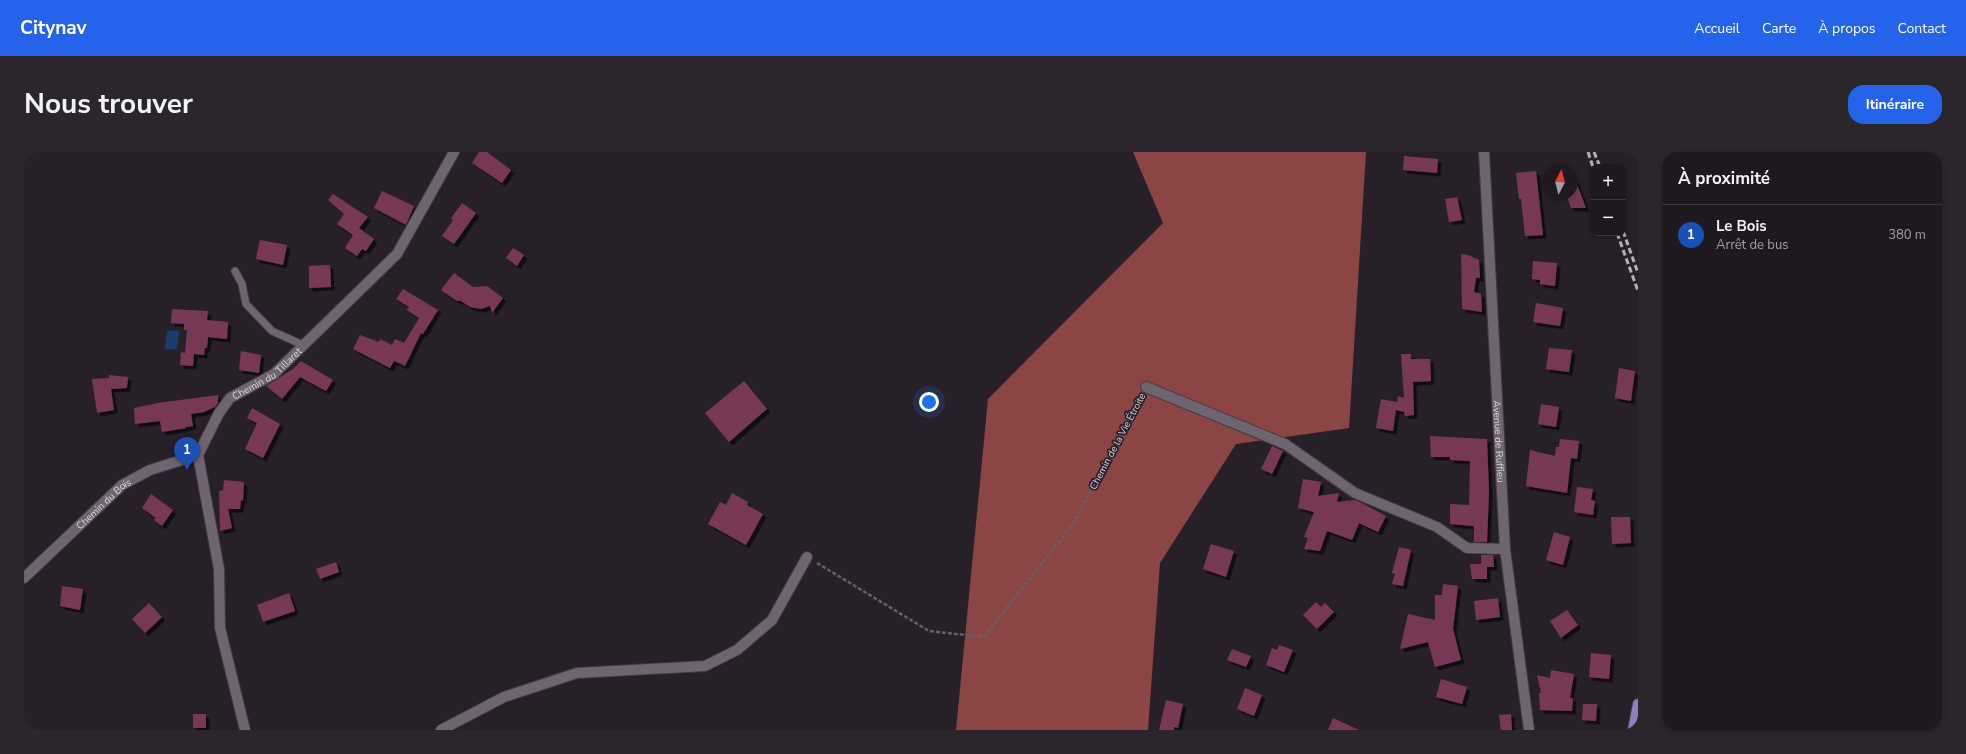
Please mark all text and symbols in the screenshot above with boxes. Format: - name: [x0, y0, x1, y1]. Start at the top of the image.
- text: Citynav: [20, 15, 87, 41]
- text: Accueil: [1694, 19, 1740, 38]
- text: Carte: [1762, 19, 1796, 38]
- text: À propos: [1818, 19, 1876, 38]
- text: Contact: [1898, 19, 1946, 38]
- text: Nous trouver: [24, 85, 193, 123]
- button: Itinéraire: [1848, 85, 1942, 124]
- north arrow: [1542, 164, 1578, 200]
- map controls: [1590, 164, 1626, 236]
- button: +: [1590, 164, 1626, 200]
- text: À proximité: [1678, 167, 1770, 190]
- button: −: [1590, 200, 1626, 236]
- text: Le Bois: [1716, 216, 1767, 236]
- text: 1: [1687, 226, 1695, 244]
- text: 380 m: [1888, 226, 1926, 244]
- text: Arrêt de bus: [1716, 236, 1788, 254]
- street label: Chemin du Tillaret: [230, 344, 306, 404]
- street label: Chemin de la Vie Étroite: [1086, 391, 1149, 492]
- your location: [919, 392, 939, 412]
- street label: Avenue de Ruffieu: [1489, 400, 1507, 483]
- pin: 1: [174, 437, 200, 470]
- street label: Chemin du Bois: [73, 475, 134, 533]

